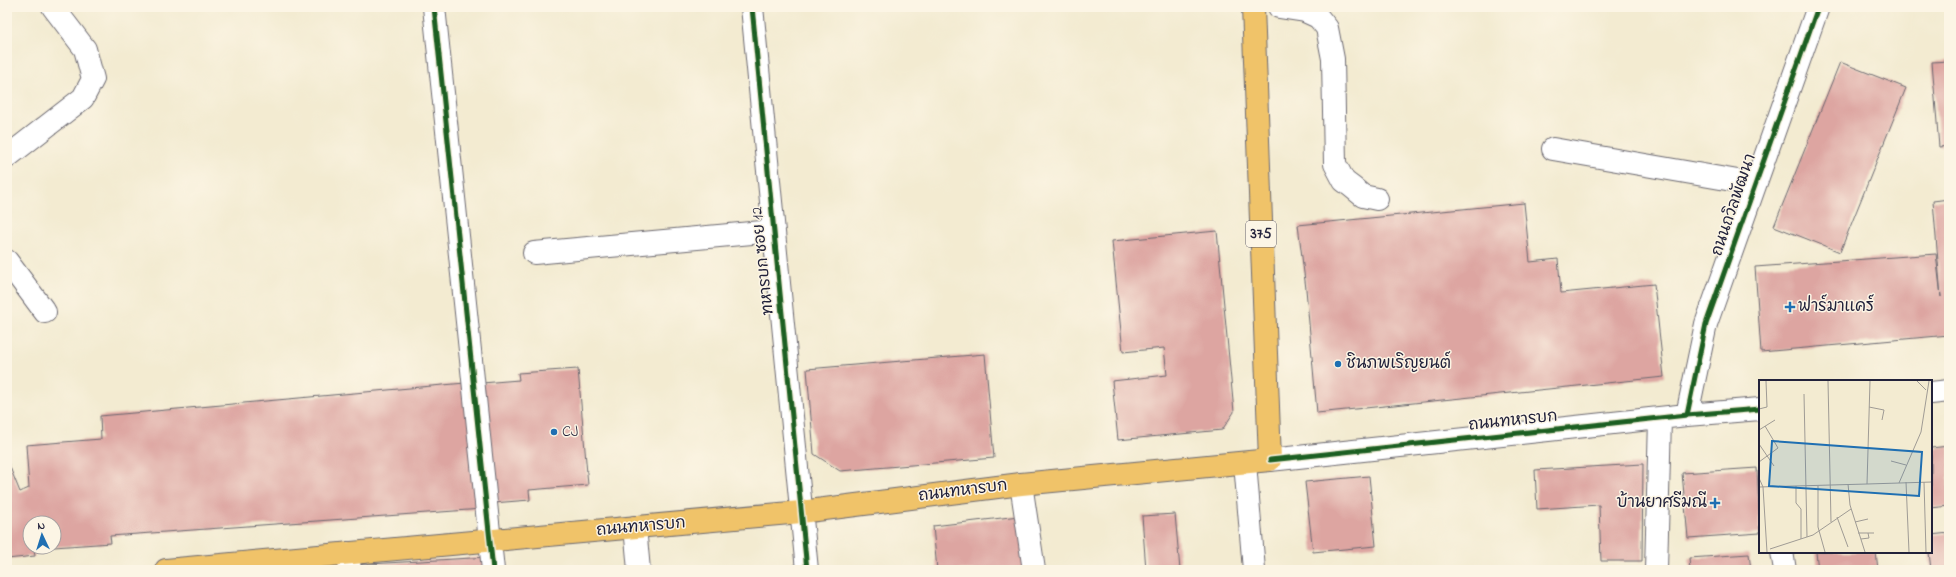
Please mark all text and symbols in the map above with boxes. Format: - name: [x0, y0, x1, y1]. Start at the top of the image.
- street label: ถนนถวิลพัฒนา: [1705, 151, 1763, 259]
- street label: ทหารบก ซอย 12: [745, 206, 781, 316]
- road number: 375: [1246, 221, 1276, 247]
- place label: ฟาร์มาแคร์: [1798, 294, 1875, 319]
- marker: ฟาร์มาแคร์: [1785, 302, 1795, 312]
- place label: ชินภพเริญยนต์: [1346, 351, 1451, 376]
- marker: ชินภพเริญยนต์: [1333, 359, 1343, 369]
- inset map: [1759, 380, 1932, 553]
- street label: ถนนทหารบก: [1467, 404, 1559, 438]
- place label: CJ: [562, 420, 579, 444]
- marker: CJ: [549, 427, 559, 437]
- street label: ถนนทหารบก: [917, 474, 1009, 508]
- place label: บ้านยาศรีมณี: [1617, 491, 1707, 515]
- marker: บ้านยาศรีมณี: [1710, 498, 1720, 508]
- street label: ถนนทหารบก: [595, 511, 687, 543]
- north arrow: [22, 515, 62, 555]
- text: N: [37, 518, 46, 534]

